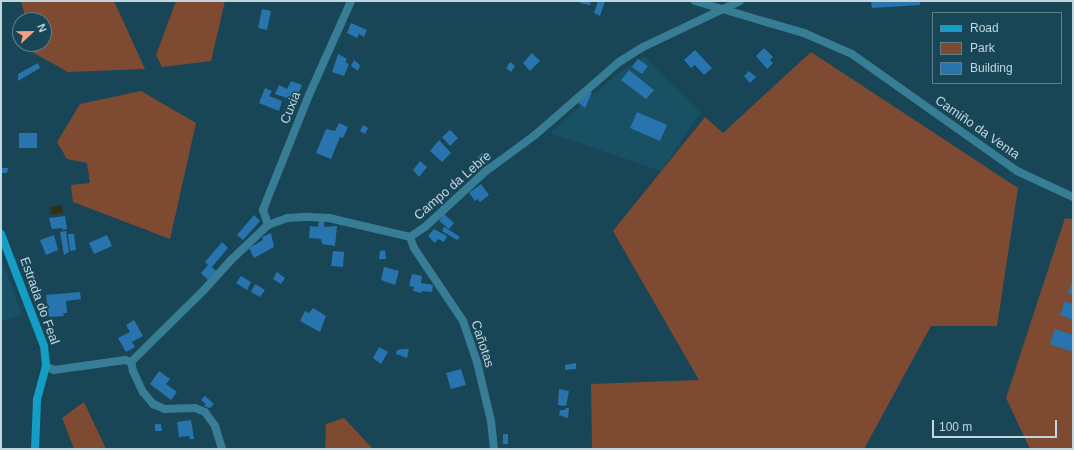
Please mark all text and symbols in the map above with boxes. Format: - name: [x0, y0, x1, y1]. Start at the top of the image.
- north arrow: [12, 12, 52, 52]
- legend: [932, 12, 1062, 84]
- text: Road: [970, 21, 999, 35]
- text: N: [35, 22, 49, 34]
- text: Park: [970, 41, 995, 55]
- text: Building: [970, 61, 1013, 75]
- street label: Cuxia: [278, 90, 304, 126]
- street label: Camiño da Venta: [932, 93, 1022, 163]
- street label: Campo da Lebre: [411, 148, 495, 224]
- street label: Estrada do Feal: [16, 255, 62, 347]
- street label: Cañotas: [467, 319, 497, 369]
- scale bar: [934, 412, 1059, 438]
- text: 100 m: [939, 420, 972, 434]

